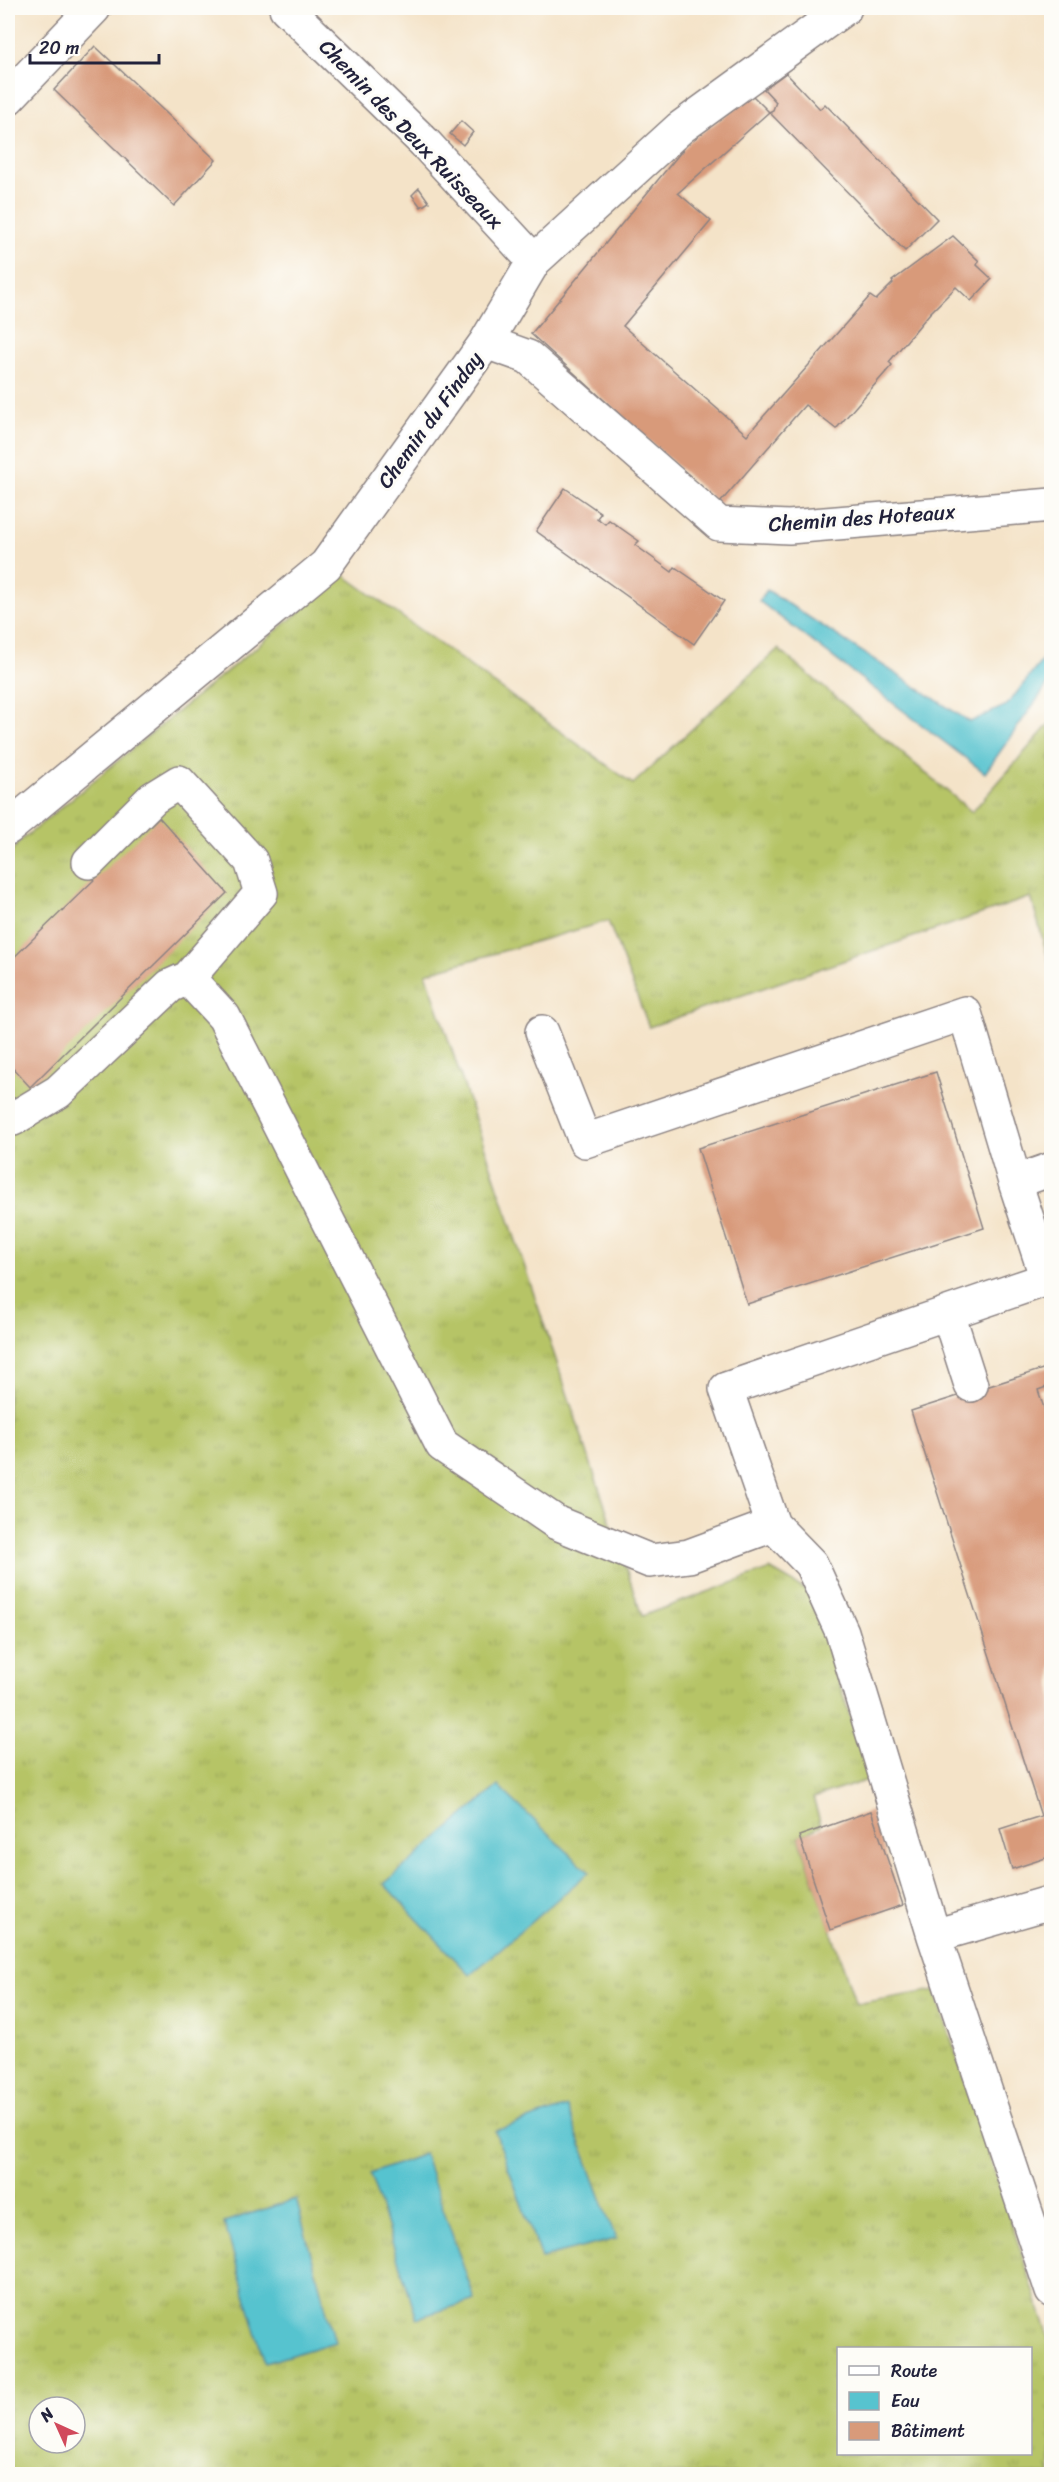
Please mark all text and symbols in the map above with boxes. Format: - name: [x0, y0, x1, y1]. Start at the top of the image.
- scale bar: [30, 27, 159, 65]
- street label: Chemin des Deux Ruisseaux: [309, 30, 513, 238]
- text: 20 m: [39, 32, 79, 64]
- street label: Chemin du Finday: [367, 343, 493, 497]
- street label: Chemin des Hoteaux: [767, 492, 957, 543]
- legend: [837, 2347, 1032, 2455]
- text: Route: [891, 2355, 938, 2387]
- text: Eau: [891, 2385, 920, 2417]
- north arrow: [27, 2395, 87, 2455]
- text: N: [32, 2400, 62, 2430]
- text: Bâtiment: [891, 2415, 965, 2447]

